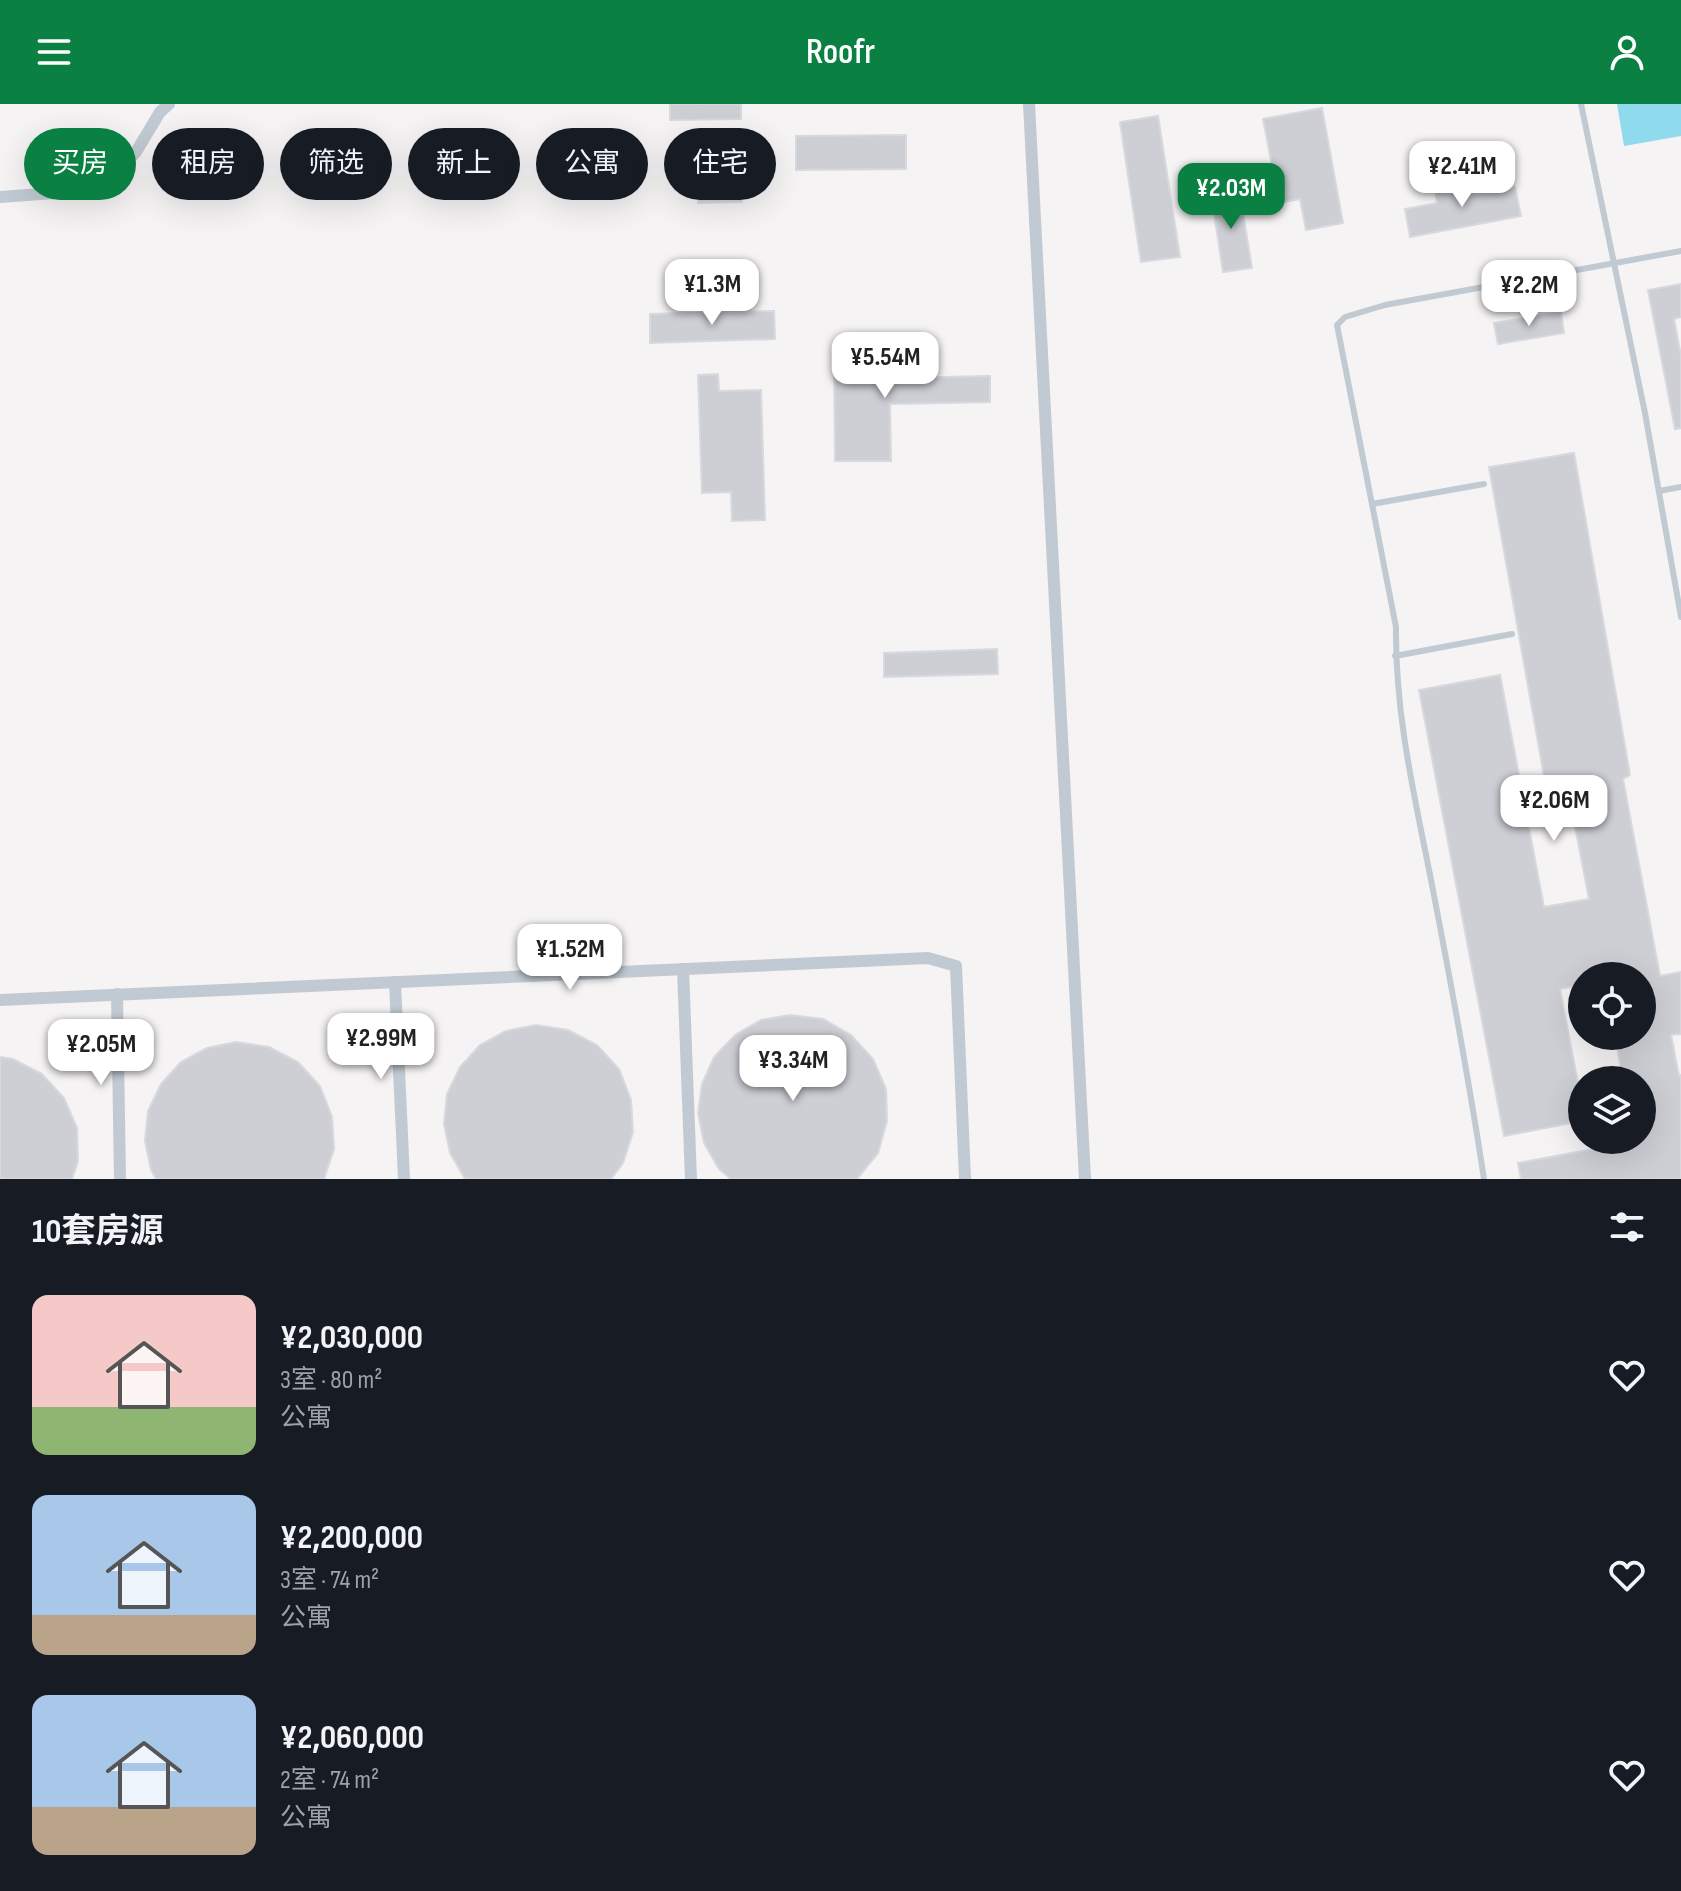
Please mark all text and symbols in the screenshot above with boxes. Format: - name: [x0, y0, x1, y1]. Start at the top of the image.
- icon: menu: [32, 30, 76, 74]
- icon: person: [1605, 30, 1649, 74]
- text: Roofr: [806, 31, 875, 74]
- chip: 买房: [24, 128, 136, 200]
- chip: 租房: [152, 128, 264, 200]
- chip: 筛选: [280, 128, 392, 200]
- chip: 新上: [408, 128, 520, 200]
- chip: 公寓: [536, 128, 648, 200]
- chip: 住宅: [664, 128, 776, 200]
- pin: ¥2.41M: [1397, 141, 1527, 209]
- text: ¥2.41M: [1427, 151, 1497, 182]
- pin: ¥2.03M: [1166, 163, 1296, 231]
- text: ¥2.03M: [1196, 173, 1266, 204]
- pin: ¥1.3M: [656, 259, 768, 327]
- pin: ¥2.2M: [1473, 260, 1585, 328]
- text: ¥1.3M: [683, 269, 741, 300]
- text: ¥2.2M: [1499, 270, 1559, 301]
- pin: ¥5.54M: [820, 332, 950, 400]
- text: ¥5.54M: [850, 342, 920, 373]
- pin: ¥2.06M: [1489, 775, 1619, 843]
- text: ¥2.06M: [1518, 785, 1590, 816]
- pin: ¥1.52M: [505, 924, 635, 992]
- text: ¥1.52M: [535, 934, 605, 965]
- map controls: [1568, 962, 1656, 1154]
- button: locate: [1568, 962, 1656, 1050]
- pin: ¥2.99M: [316, 1013, 446, 1081]
- pin: ¥2.05M: [36, 1019, 166, 1087]
- text: ¥2.99M: [345, 1023, 417, 1054]
- text: ¥2.05M: [66, 1029, 136, 1060]
- pin: ¥3.34M: [728, 1035, 858, 1103]
- text: ¥3.34M: [757, 1045, 829, 1076]
- button: layers: [1568, 1066, 1656, 1154]
- icon: filters: [1605, 1205, 1649, 1249]
- text: 10套房源: [32, 1211, 164, 1252]
- text: ¥2,030,000: [280, 1317, 423, 1358]
- icon: home: [96, 1327, 192, 1423]
- icon: heart: [1605, 1353, 1649, 1397]
- text: 3室 · 80 m²: [280, 1365, 382, 1396]
- text: 公寓: [280, 1403, 332, 1434]
- text: ¥2,200,000: [280, 1517, 423, 1558]
- icon: home: [96, 1527, 192, 1623]
- icon: heart: [1605, 1553, 1649, 1597]
- text: 3室 · 74 m²: [280, 1565, 379, 1596]
- text: 公寓: [280, 1603, 332, 1634]
- text: ¥2,060,000: [280, 1717, 424, 1758]
- icon: home: [96, 1727, 192, 1823]
- icon: heart: [1605, 1753, 1649, 1797]
- text: 2室 · 74 m²: [280, 1765, 379, 1796]
- text: 公寓: [280, 1803, 332, 1834]

